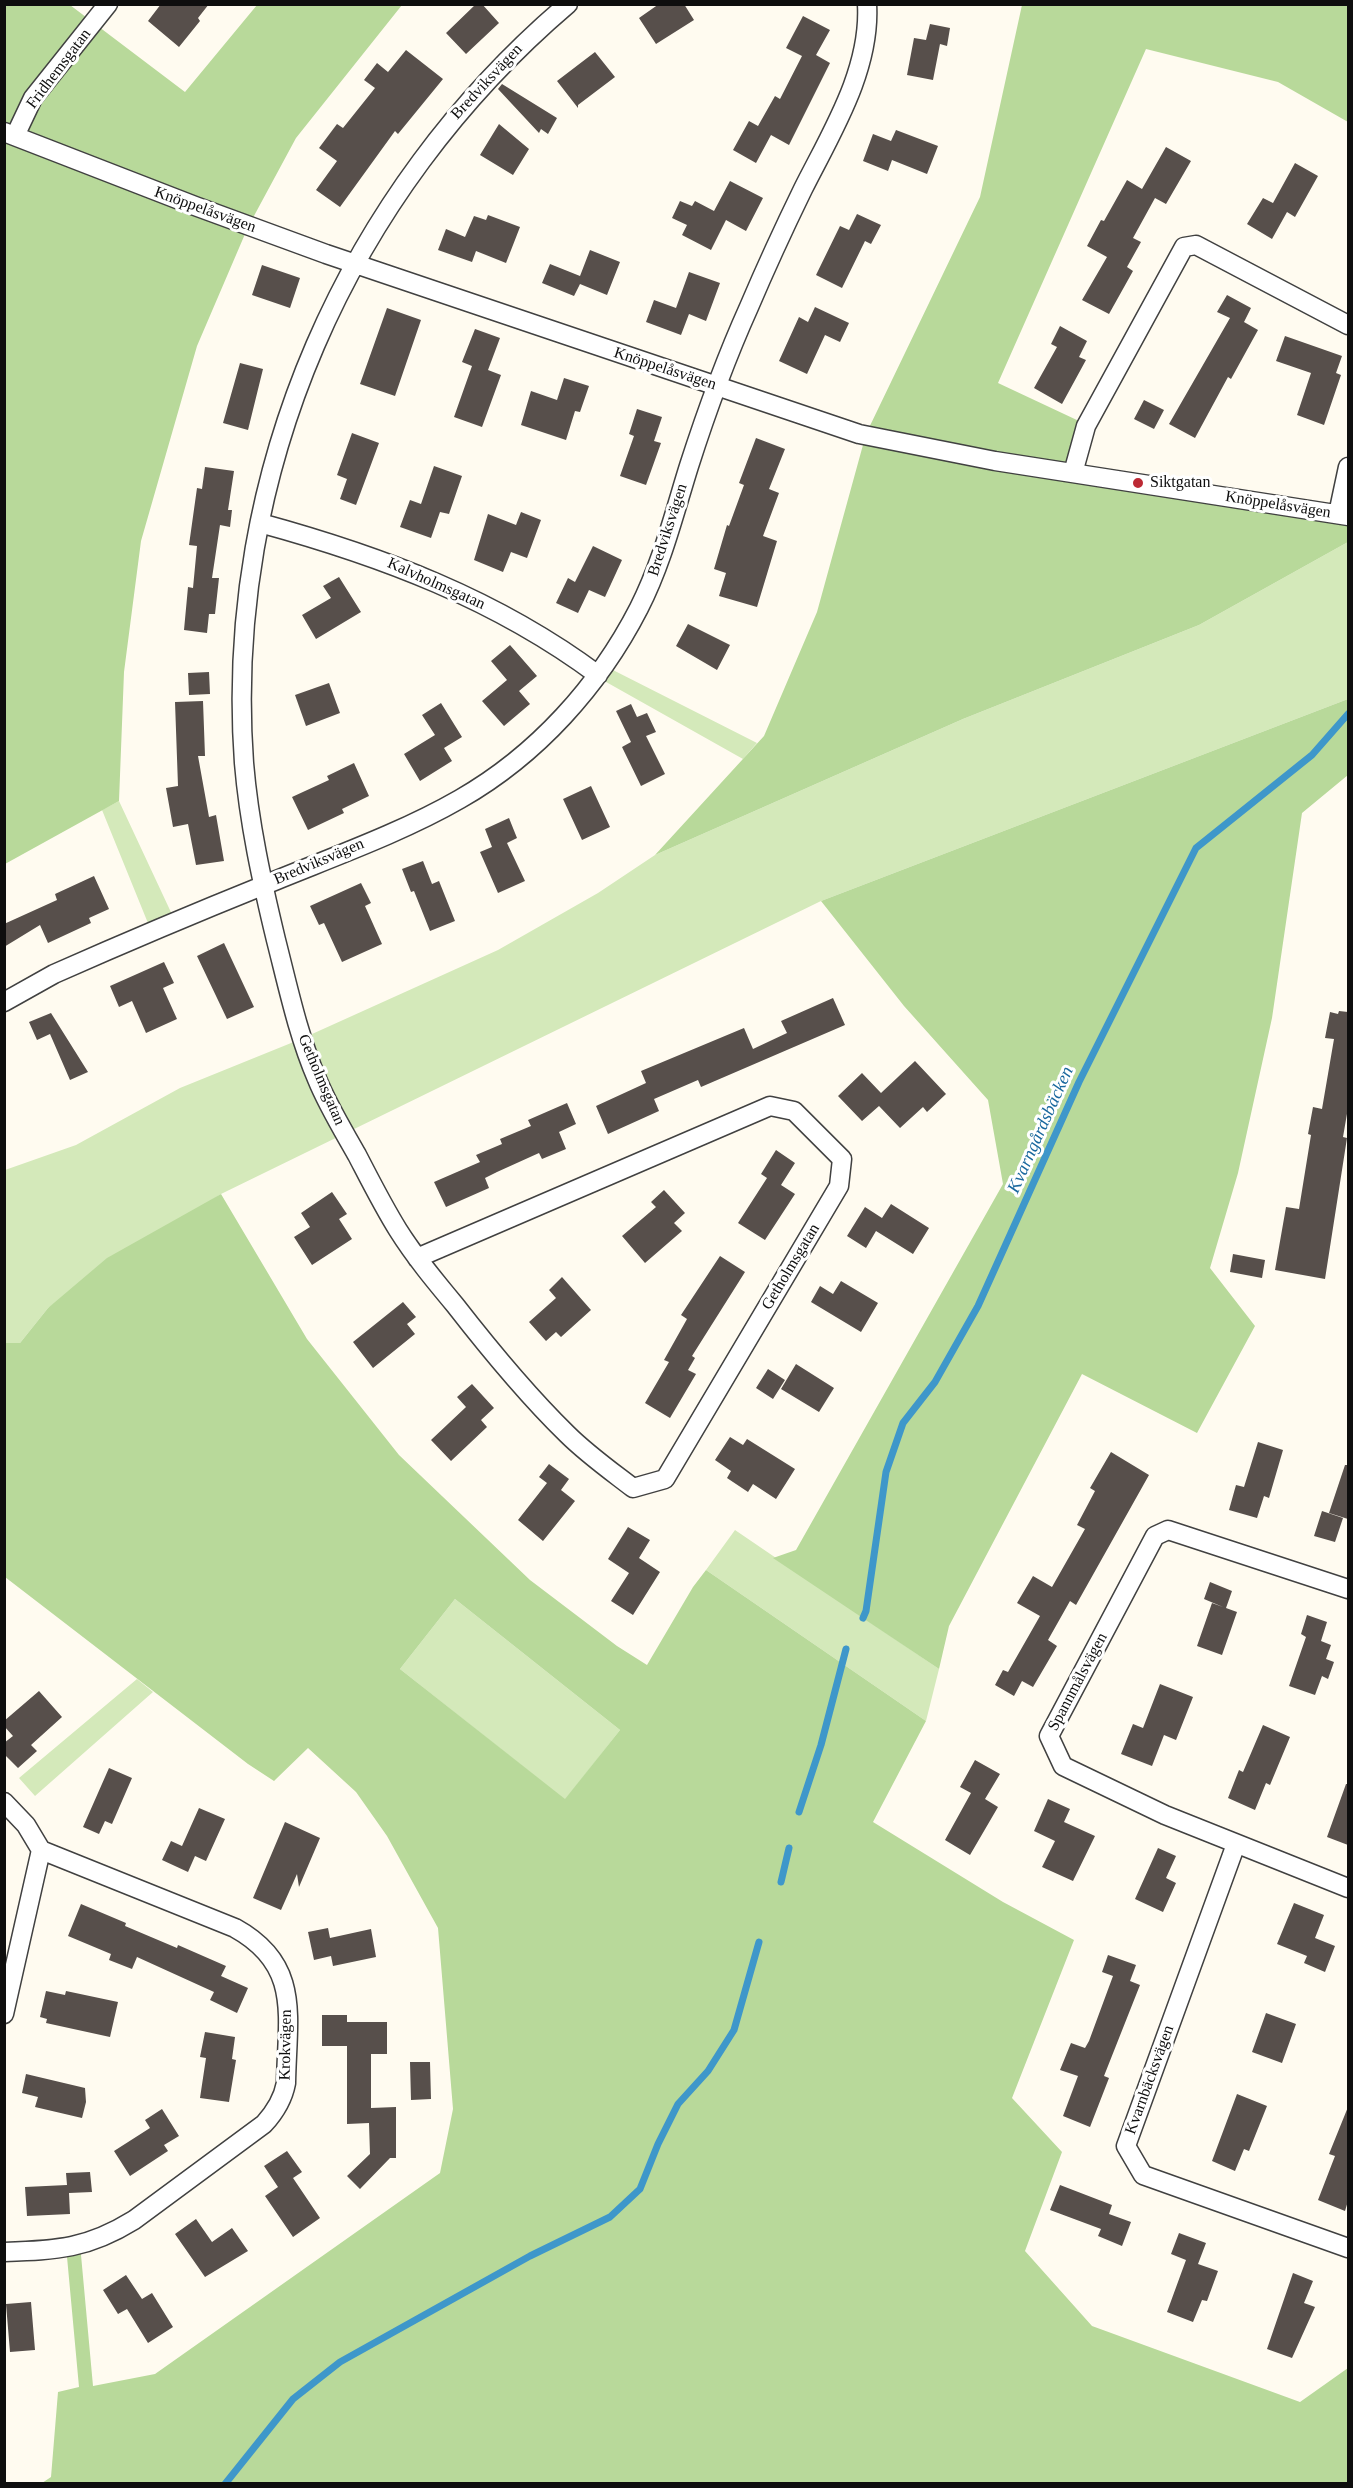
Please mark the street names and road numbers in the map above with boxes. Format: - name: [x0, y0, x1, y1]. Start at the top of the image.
- street label: Fridhemsgatan: [23, 25, 95, 113]
- street label: Bredviksvägen: [447, 40, 527, 124]
- street label: Knöppelåsvägen: [152, 183, 258, 237]
- street label: Knöppelåsvägen: [611, 343, 719, 395]
- street label: Bredviksvägen: [644, 481, 692, 579]
- street label: Knöppelåsvägen: [1224, 487, 1332, 523]
- street label: Kalvholmsgatan: [384, 554, 488, 614]
- street label: Bredviksvägen: [271, 834, 367, 890]
- street label: Getholmsgatan: [293, 1032, 349, 1128]
- street label: Getholmsgatan: [758, 1221, 824, 1313]
- street label: Spannmålsvägen: [1044, 1630, 1112, 1734]
- street label: Krokvägen: [276, 2009, 296, 2081]
- street label: Kvarnbäcksvägen: [1121, 2023, 1179, 2137]

